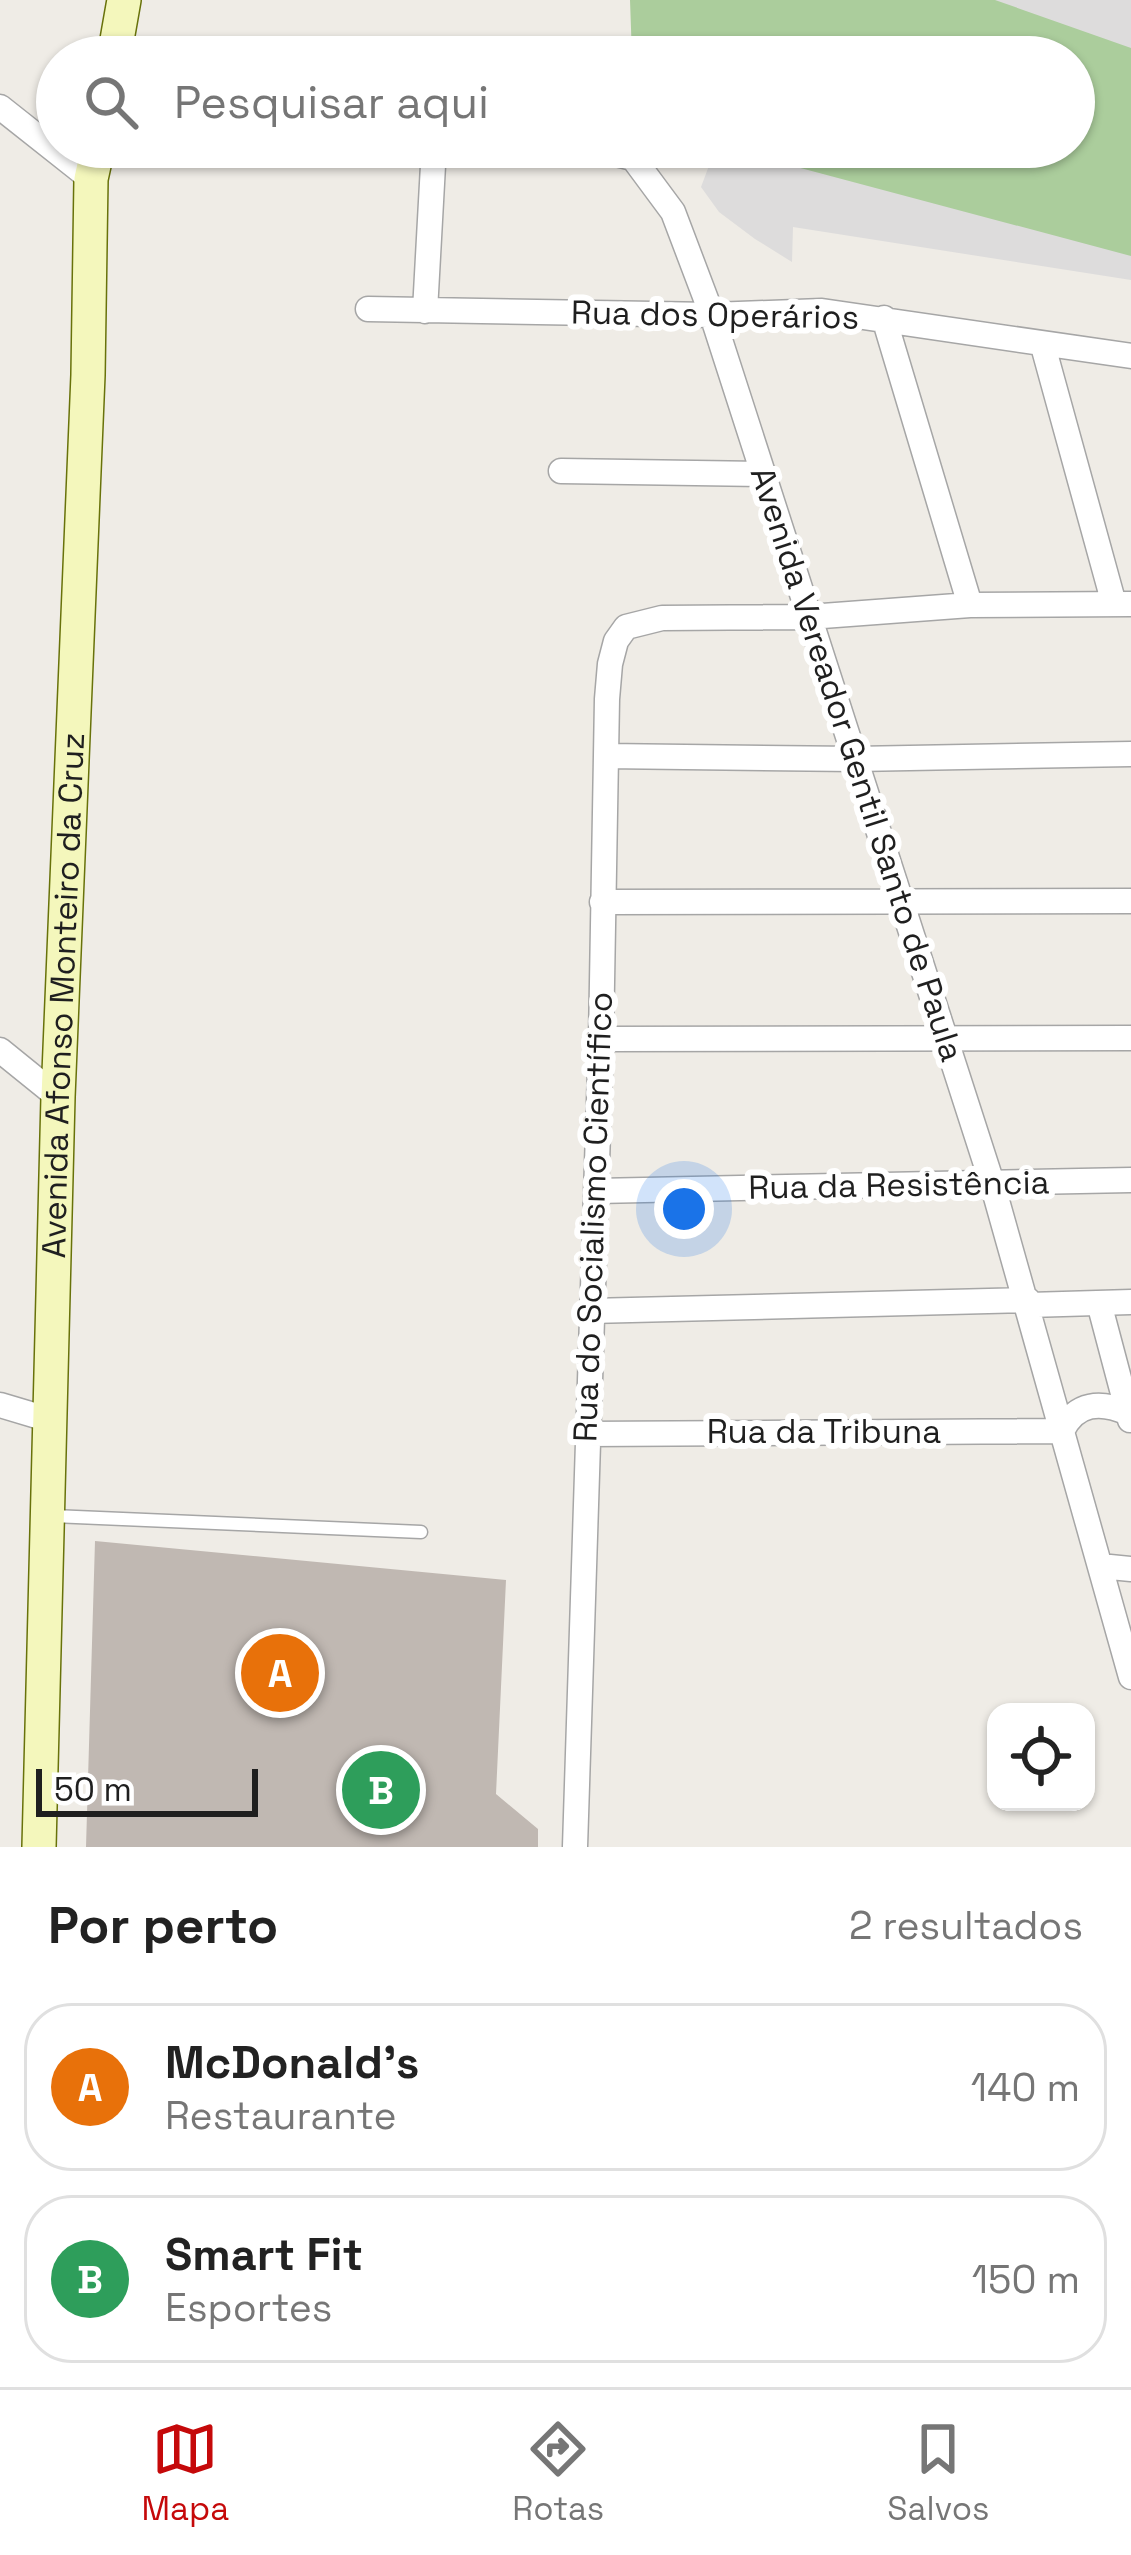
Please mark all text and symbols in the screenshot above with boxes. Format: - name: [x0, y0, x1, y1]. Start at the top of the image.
- search box: [36, 36, 1095, 168]
- icon: search: [78, 69, 144, 135]
- text: Pesquisar aqui: [174, 74, 489, 131]
- street label: Rua dos Operários: [571, 291, 859, 339]
- street label: Avenida Vereador Gentil Santo de Paula: [741, 461, 973, 1067]
- street label: Avenida Afonso Monteiro da Cruz: [33, 732, 94, 1259]
- street label: Rua do Socialismo Científico: [564, 991, 622, 1443]
- street label: Rua da Resistência: [748, 1161, 1050, 1209]
- your location: [654, 1179, 714, 1239]
- street label: Rua da Tribuna: [707, 1411, 941, 1453]
- pin: A: [241, 1628, 319, 1718]
- map controls: [987, 1703, 1095, 1811]
- button: locate: [987, 1703, 1095, 1811]
- pin: B: [342, 1745, 420, 1835]
- scale bar: [36, 1763, 258, 1816]
- text: 50 m: [54, 1769, 132, 1811]
- text: Por perto: [48, 1893, 278, 1958]
- text: 2 resultados: [849, 1901, 1083, 1950]
- text: McDonald's: [165, 2034, 419, 2091]
- text: A: [78, 2063, 102, 2112]
- text: 140 m: [971, 2063, 1080, 2112]
- text: Restaurante: [165, 2091, 397, 2140]
- text: Smart Fit: [165, 2226, 363, 2283]
- text: B: [77, 2255, 103, 2304]
- text: 150 m: [972, 2255, 1080, 2304]
- text: Esportes: [165, 2283, 332, 2332]
- tab: Mapa: [142, 2416, 229, 2530]
- tab: Rotas: [512, 2416, 604, 2530]
- tab: Salvos: [887, 2416, 989, 2530]

